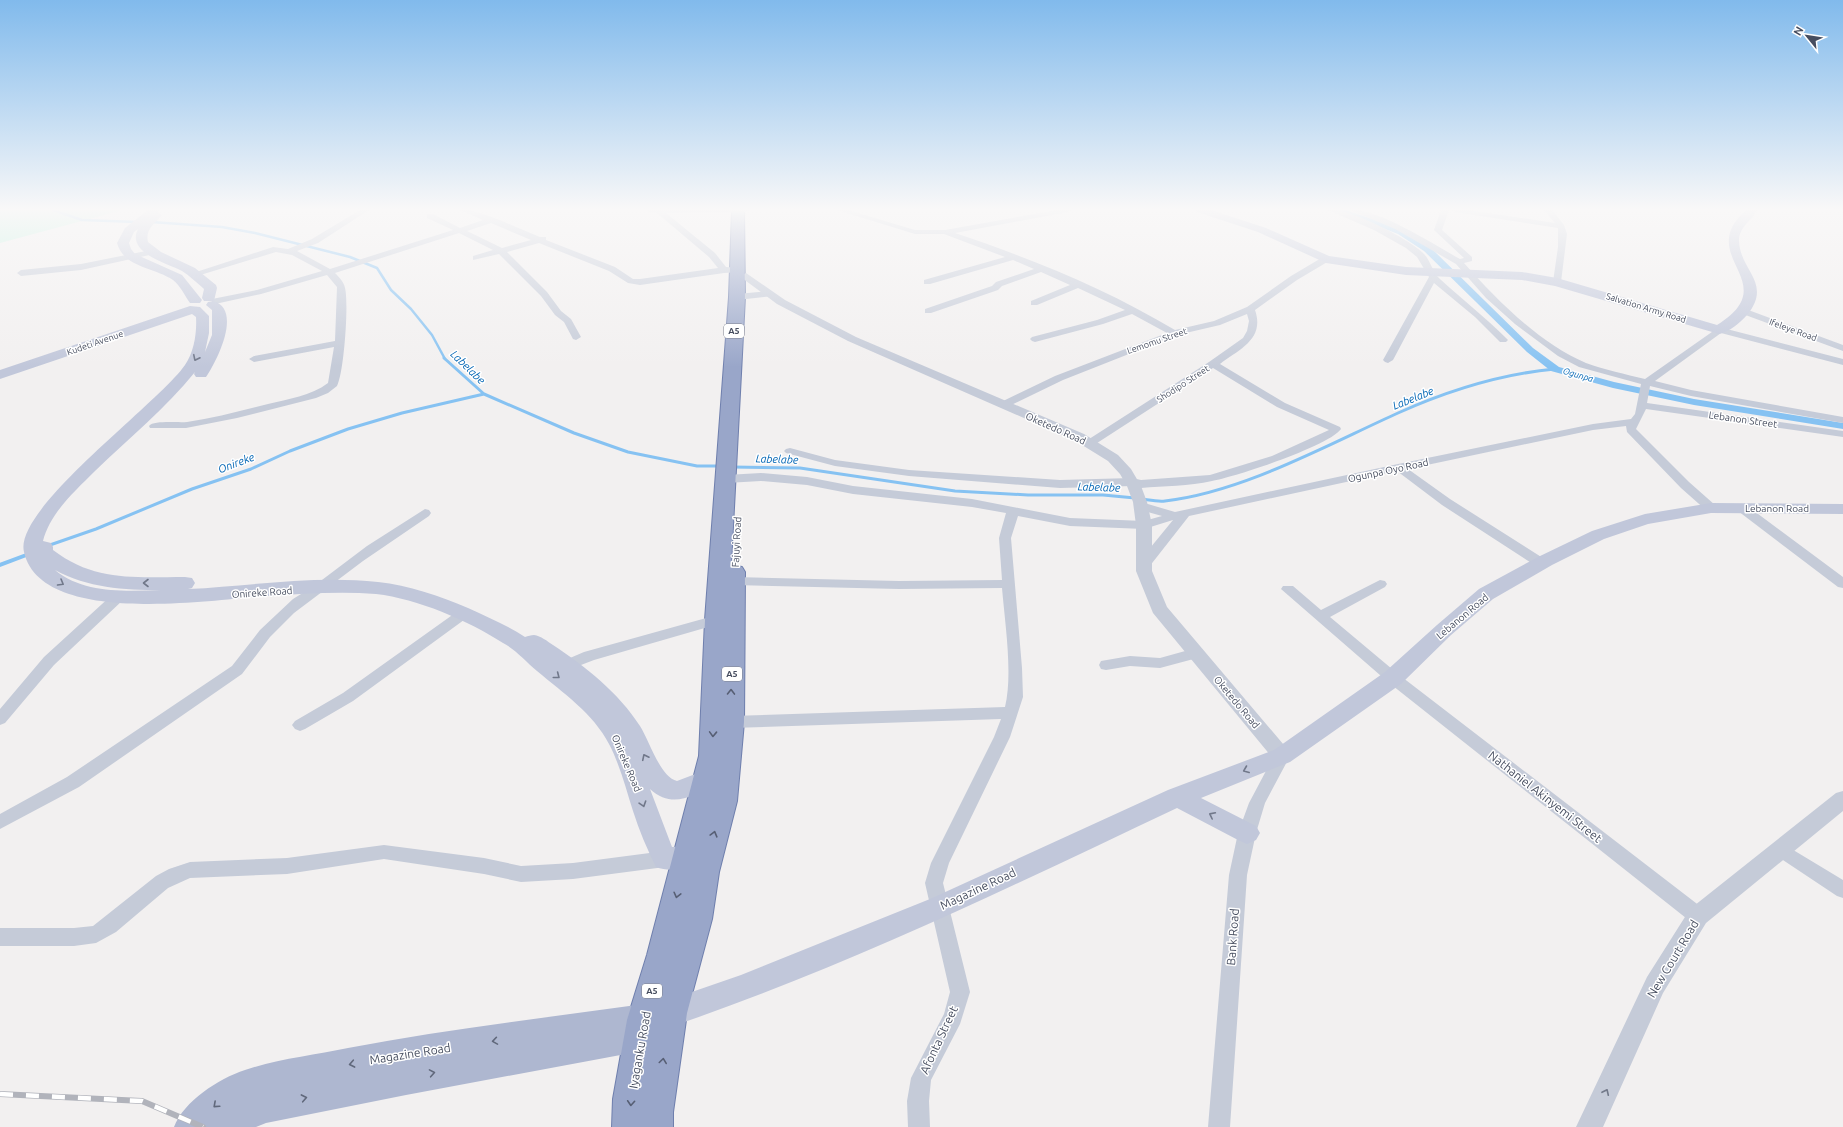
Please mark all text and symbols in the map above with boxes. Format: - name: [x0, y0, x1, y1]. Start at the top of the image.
- north arrow: [1787, 16, 1827, 56]
- text: N: [1791, 24, 1806, 38]
- street label: Salvation Army Road: [1605, 291, 1687, 325]
- street label: Ifeleye Road: [1768, 317, 1818, 343]
- road number: A5: [724, 324, 744, 338]
- street label: Lemomu Street: [1126, 326, 1189, 356]
- street label: Kudeti Avenue: [66, 329, 125, 357]
- water label: Labelabe: [448, 348, 488, 387]
- one-way arrow: [193, 354, 201, 362]
- street label: Shodipo Street: [1155, 363, 1211, 405]
- water label: Ogunpa: [1562, 366, 1595, 384]
- water label: Labelabe: [1391, 384, 1436, 412]
- street label: Lebanon Street: [1708, 409, 1778, 430]
- street label: Oketedo Road: [1024, 410, 1088, 447]
- water label: Onireke: [216, 450, 256, 475]
- water label: Labelabe: [755, 452, 799, 466]
- street label: Ogunpa Oyo Road: [1347, 457, 1429, 484]
- water label: Labelabe: [1077, 480, 1121, 494]
- street label: Lebanon Road: [1745, 503, 1809, 514]
- street label: Fajuyi Road: [730, 516, 743, 568]
- one-way arrow: [57, 579, 64, 586]
- one-way arrow: [143, 579, 149, 587]
- street label: Onireke Road: [231, 585, 293, 600]
- street label: Lebanon Road: [1434, 591, 1491, 641]
- road number: A5: [722, 667, 742, 681]
- one-way arrow: [552, 671, 559, 678]
- street label: Oketedo Road: [1212, 674, 1262, 731]
- one-way arrow: [727, 689, 736, 695]
- one-way arrow: [709, 731, 717, 737]
- street label: Onireke Road: [610, 733, 644, 794]
- street label: Nathaniel Akinyemi Street: [1486, 748, 1605, 845]
- one-way arrow: [642, 754, 650, 761]
- one-way arrow: [1242, 765, 1250, 773]
- one-way arrow: [638, 800, 647, 807]
- one-way arrow: [1209, 812, 1216, 820]
- one-way arrow: [709, 831, 718, 838]
- street label: Magazine Road: [938, 865, 1018, 912]
- one-way arrow: [674, 892, 682, 898]
- street label: Bank Road: [1224, 908, 1241, 966]
- street label: New Court Road: [1644, 918, 1701, 1000]
- road number: A5: [642, 984, 662, 998]
- street label: Afonta Street: [917, 1004, 960, 1076]
- street label: Iyaganku Road: [626, 1010, 653, 1090]
- one-way arrow: [491, 1036, 498, 1045]
- street label: Magazine Road: [368, 1041, 451, 1066]
- one-way arrow: [658, 1057, 667, 1064]
- one-way arrow: [349, 1059, 356, 1068]
- one-way arrow: [429, 1069, 435, 1078]
- one-way arrow: [1601, 1088, 1609, 1096]
- one-way arrow: [301, 1094, 308, 1103]
- one-way arrow: [214, 1100, 221, 1107]
- one-way arrow: [626, 1100, 635, 1106]

